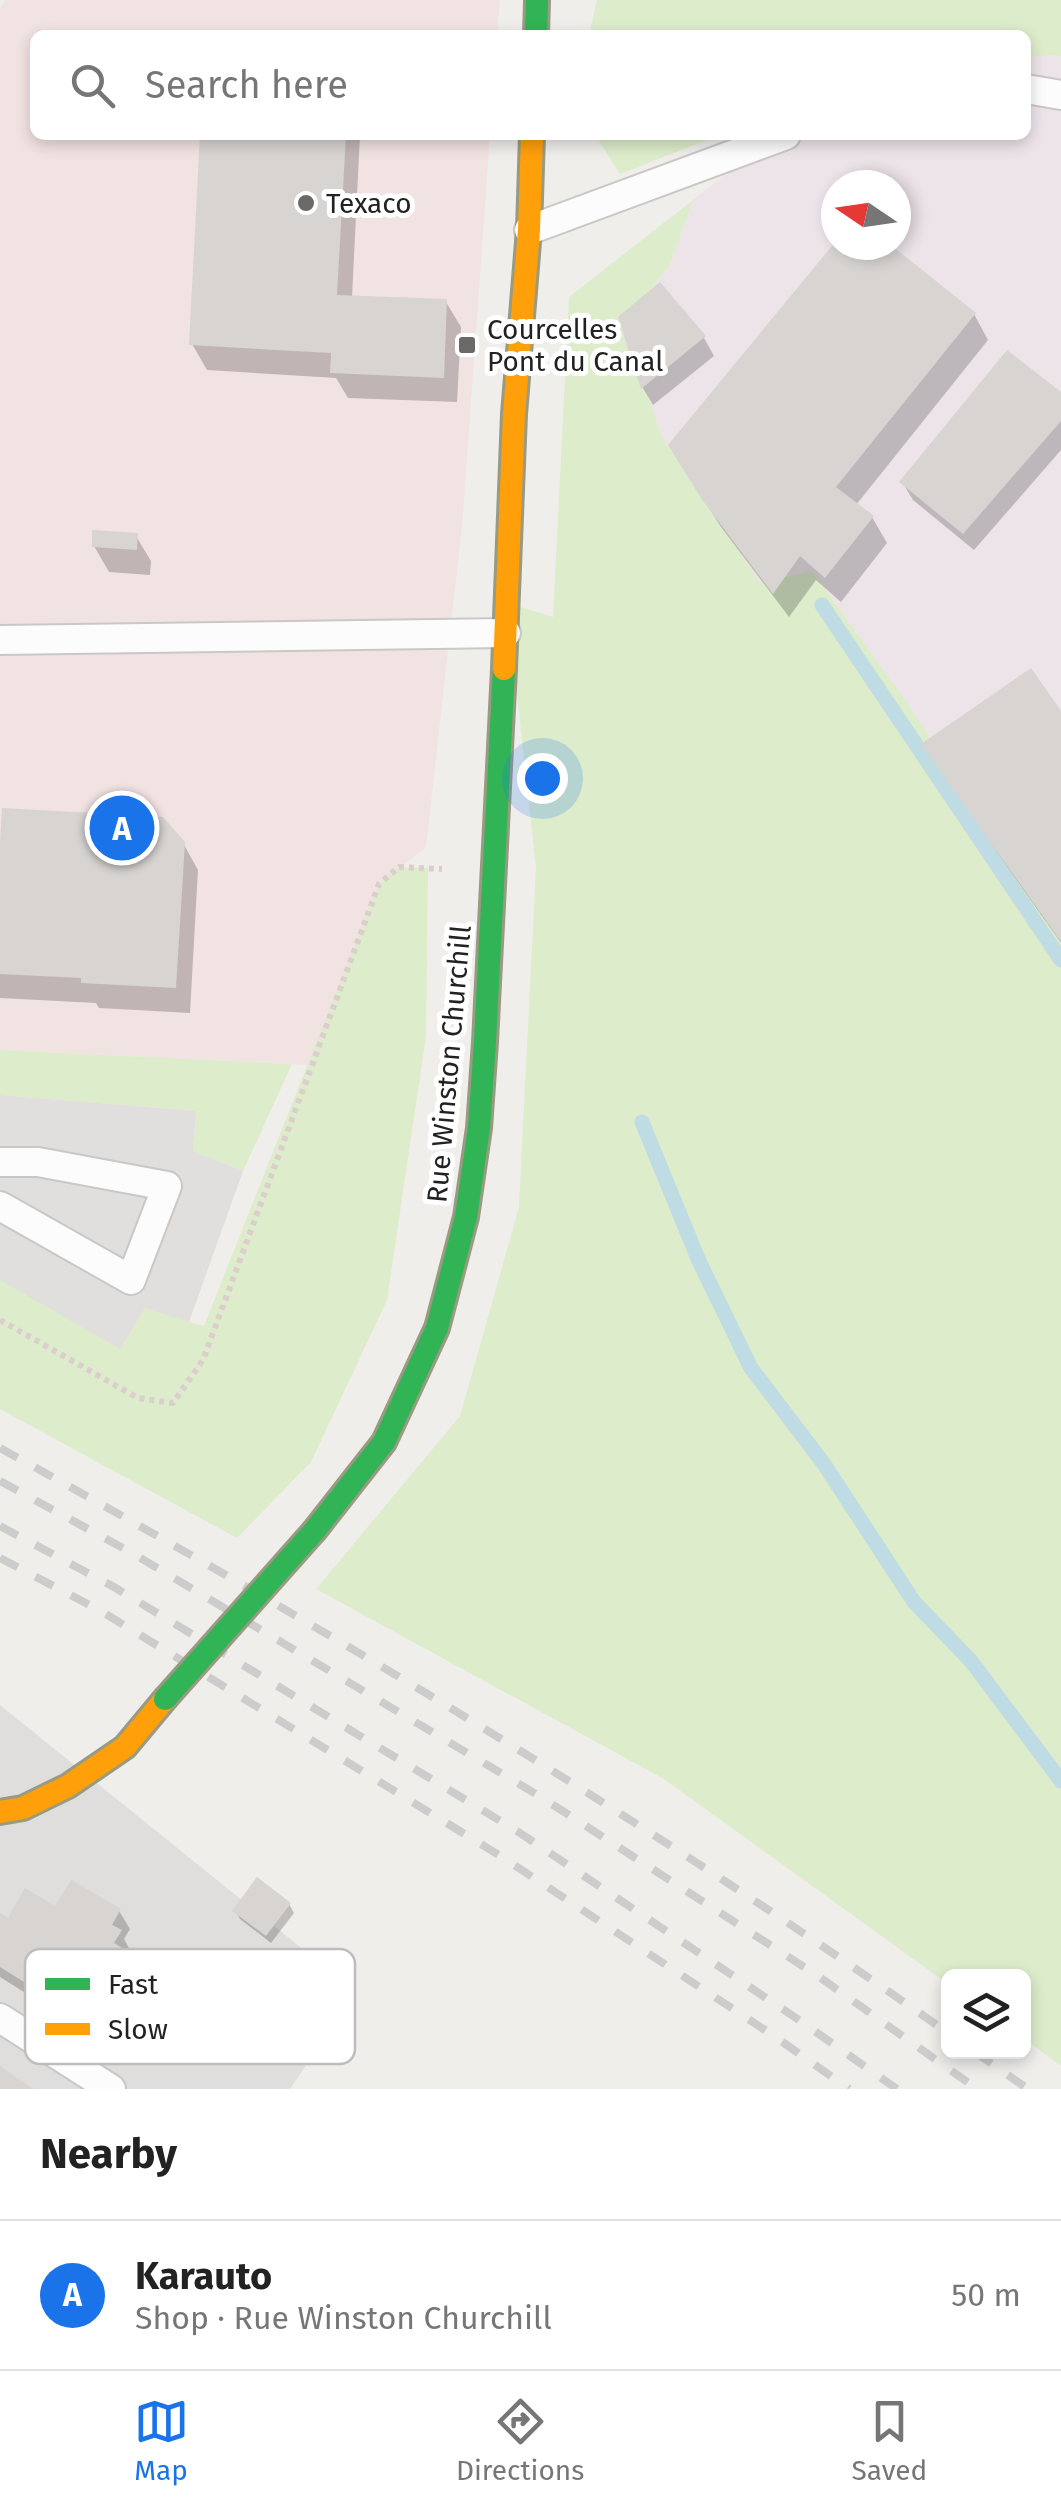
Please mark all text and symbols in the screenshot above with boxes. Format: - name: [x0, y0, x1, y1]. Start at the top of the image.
- search box: [30, 30, 1031, 140]
- icon: search: [65, 58, 120, 113]
- text: Search here: [145, 62, 348, 108]
- north arrow: [821, 170, 911, 260]
- place label: Texaco: [326, 187, 412, 220]
- marker: Texaco: [295, 192, 317, 214]
- place label: Courcelles Pont du Canal: [487, 313, 663, 378]
- marker: Courcelles Pont du Canal: [456, 334, 478, 356]
- your location: [517, 753, 568, 804]
- pin: A: [90, 790, 154, 866]
- street label: Rue Winston Churchill: [420, 924, 478, 1204]
- legend: [25, 1949, 355, 2064]
- text: Fast: [108, 1968, 159, 2001]
- map controls: [941, 1969, 1031, 2059]
- button: layers: [941, 1969, 1031, 2059]
- text: Slow: [108, 2013, 168, 2046]
- text: Nearby: [40, 2129, 177, 2179]
- text: Karauto: [135, 2253, 272, 2299]
- text: A: [63, 2276, 82, 2314]
- text: 50 m: [951, 2276, 1021, 2314]
- text: Shop · Rue Winston Churchill: [135, 2299, 552, 2337]
- tab: Map: [134, 2394, 189, 2487]
- tab: Directions: [456, 2394, 584, 2487]
- tab: Saved: [852, 2394, 927, 2487]

